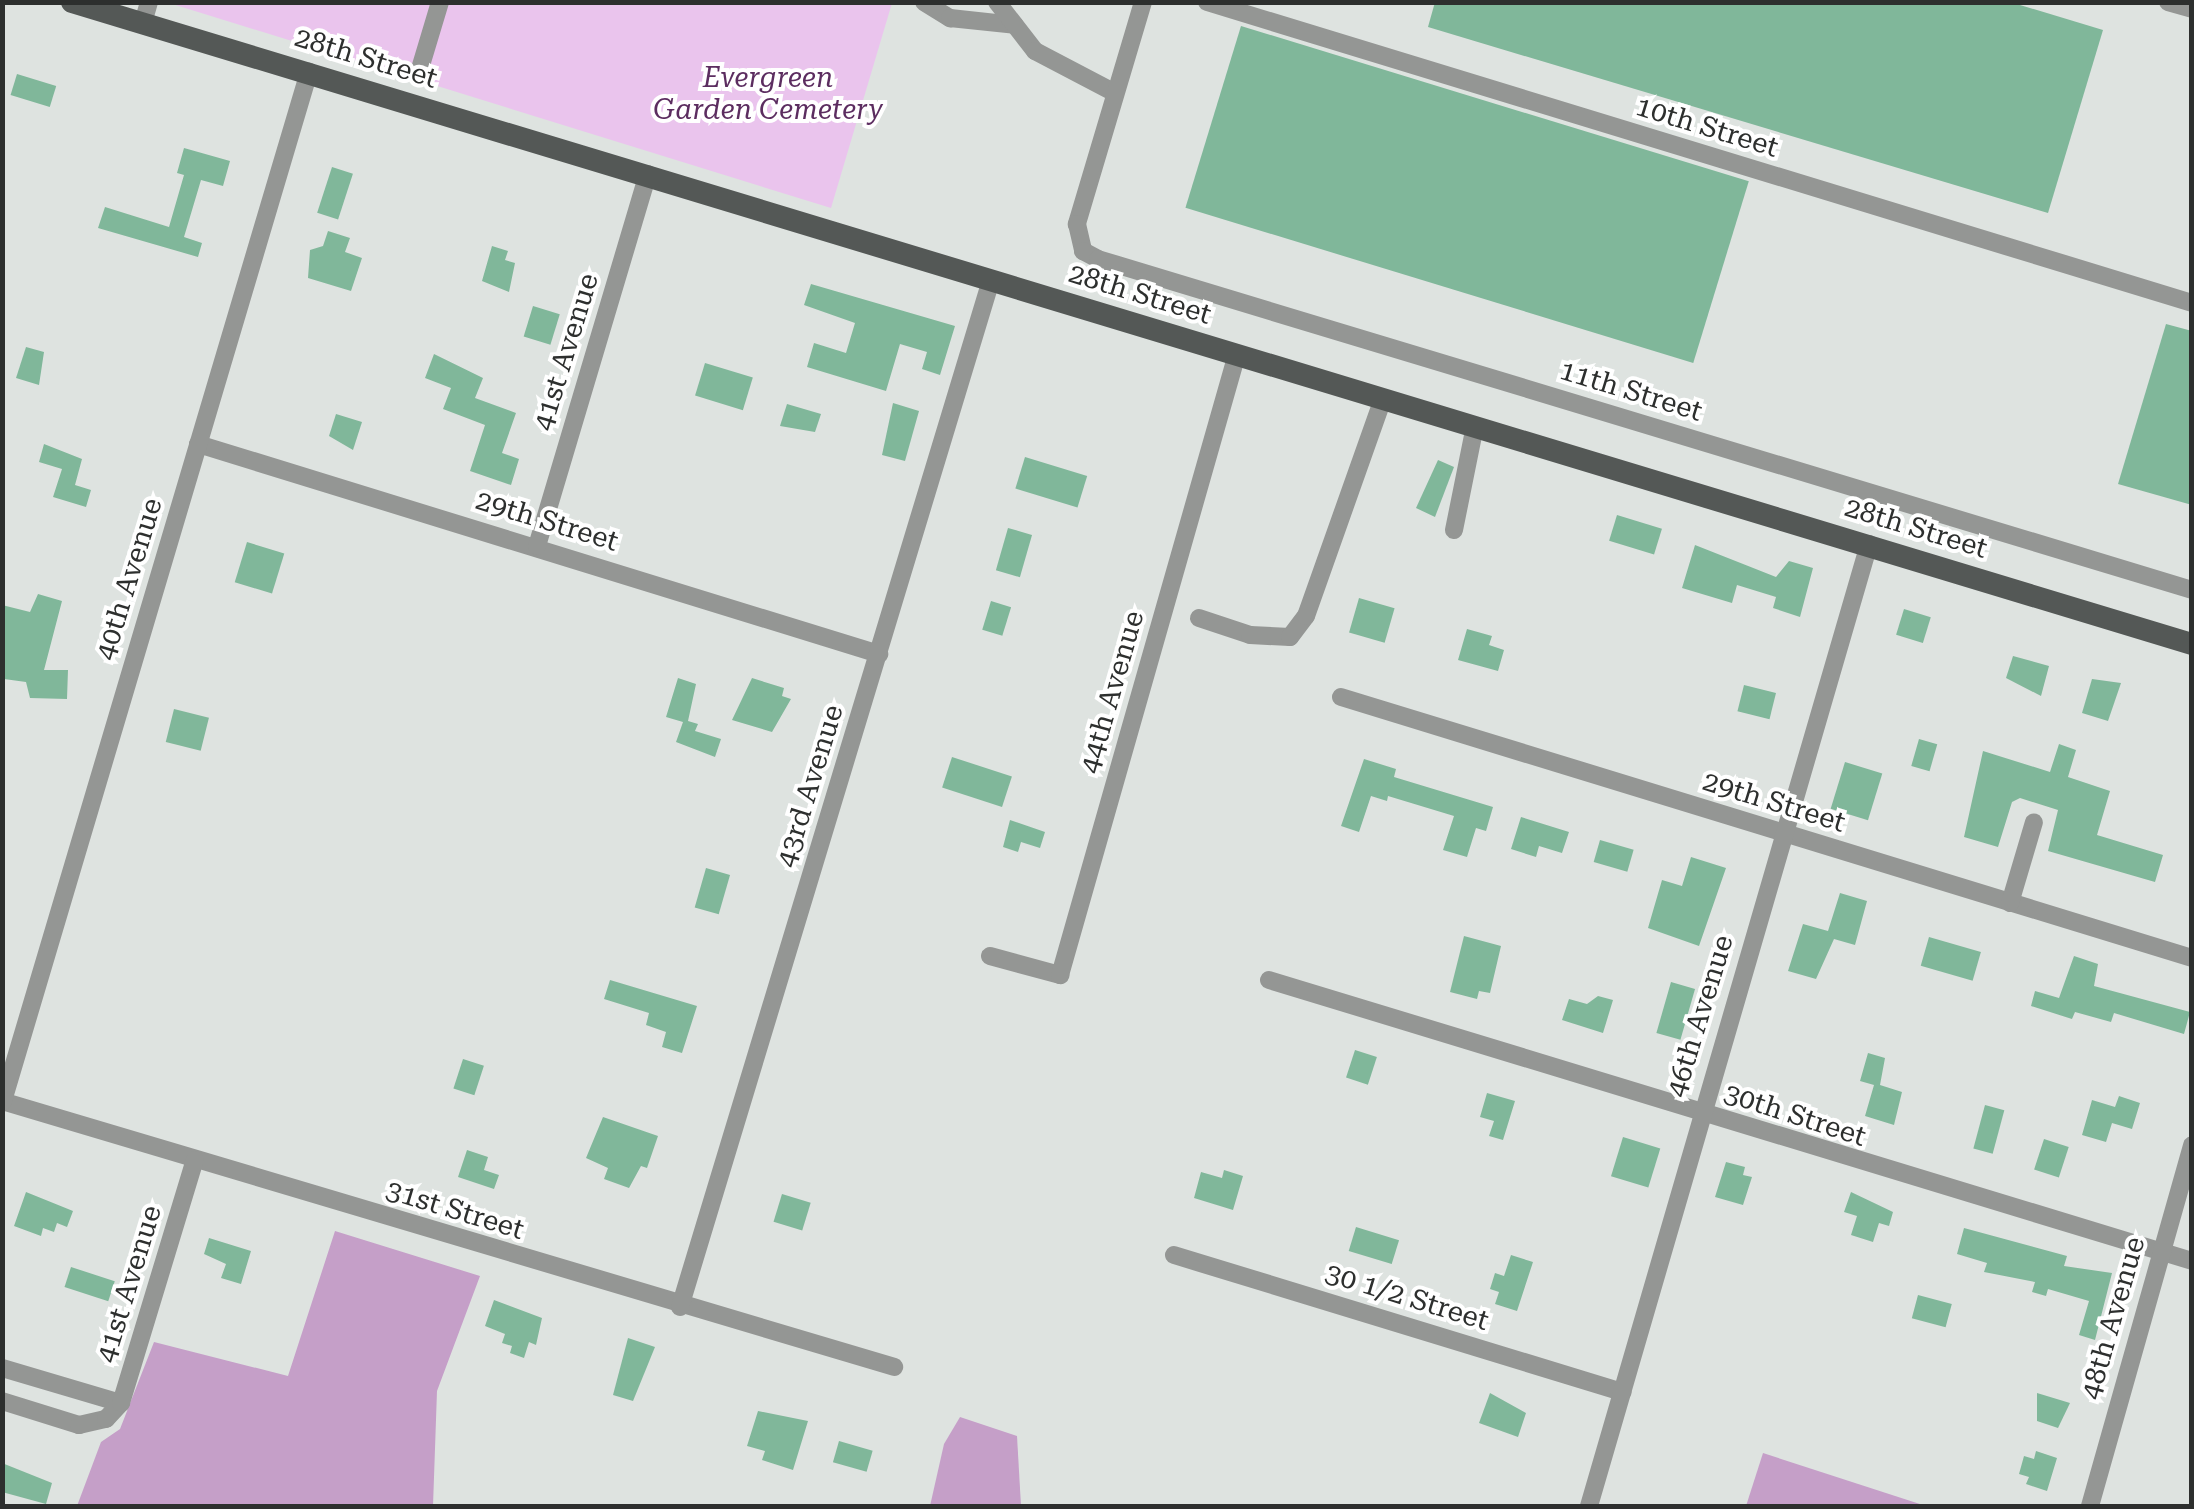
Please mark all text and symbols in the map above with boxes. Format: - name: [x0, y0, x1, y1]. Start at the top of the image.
- street label: 28th Street: [291, 20, 441, 96]
- park label: Evergreen Garden Cemetery: [653, 61, 883, 127]
- street label: 10th Street: [1632, 89, 1782, 165]
- street label: 28th Street: [1065, 256, 1215, 332]
- street label: 41st Avenue: [526, 269, 606, 435]
- street label: 11th Street: [1556, 353, 1706, 429]
- street label: 29th Street: [472, 483, 622, 559]
- street label: 28th Street: [1841, 490, 1991, 566]
- street label: 40th Avenue: [88, 494, 170, 664]
- street label: 44th Avenue: [1073, 607, 1151, 777]
- street label: 43rd Avenue: [769, 701, 851, 871]
- street label: 29th Street: [1699, 764, 1849, 840]
- street label: 46th Avenue: [1659, 931, 1741, 1101]
- street label: 30th Street: [1720, 1076, 1870, 1154]
- street label: 31st Street: [382, 1173, 528, 1247]
- street label: 41st Avenue: [89, 1201, 169, 1367]
- street label: 48th Avenue: [2074, 1233, 2152, 1403]
- street label: 30 1/2 Street: [1321, 1256, 1493, 1338]

